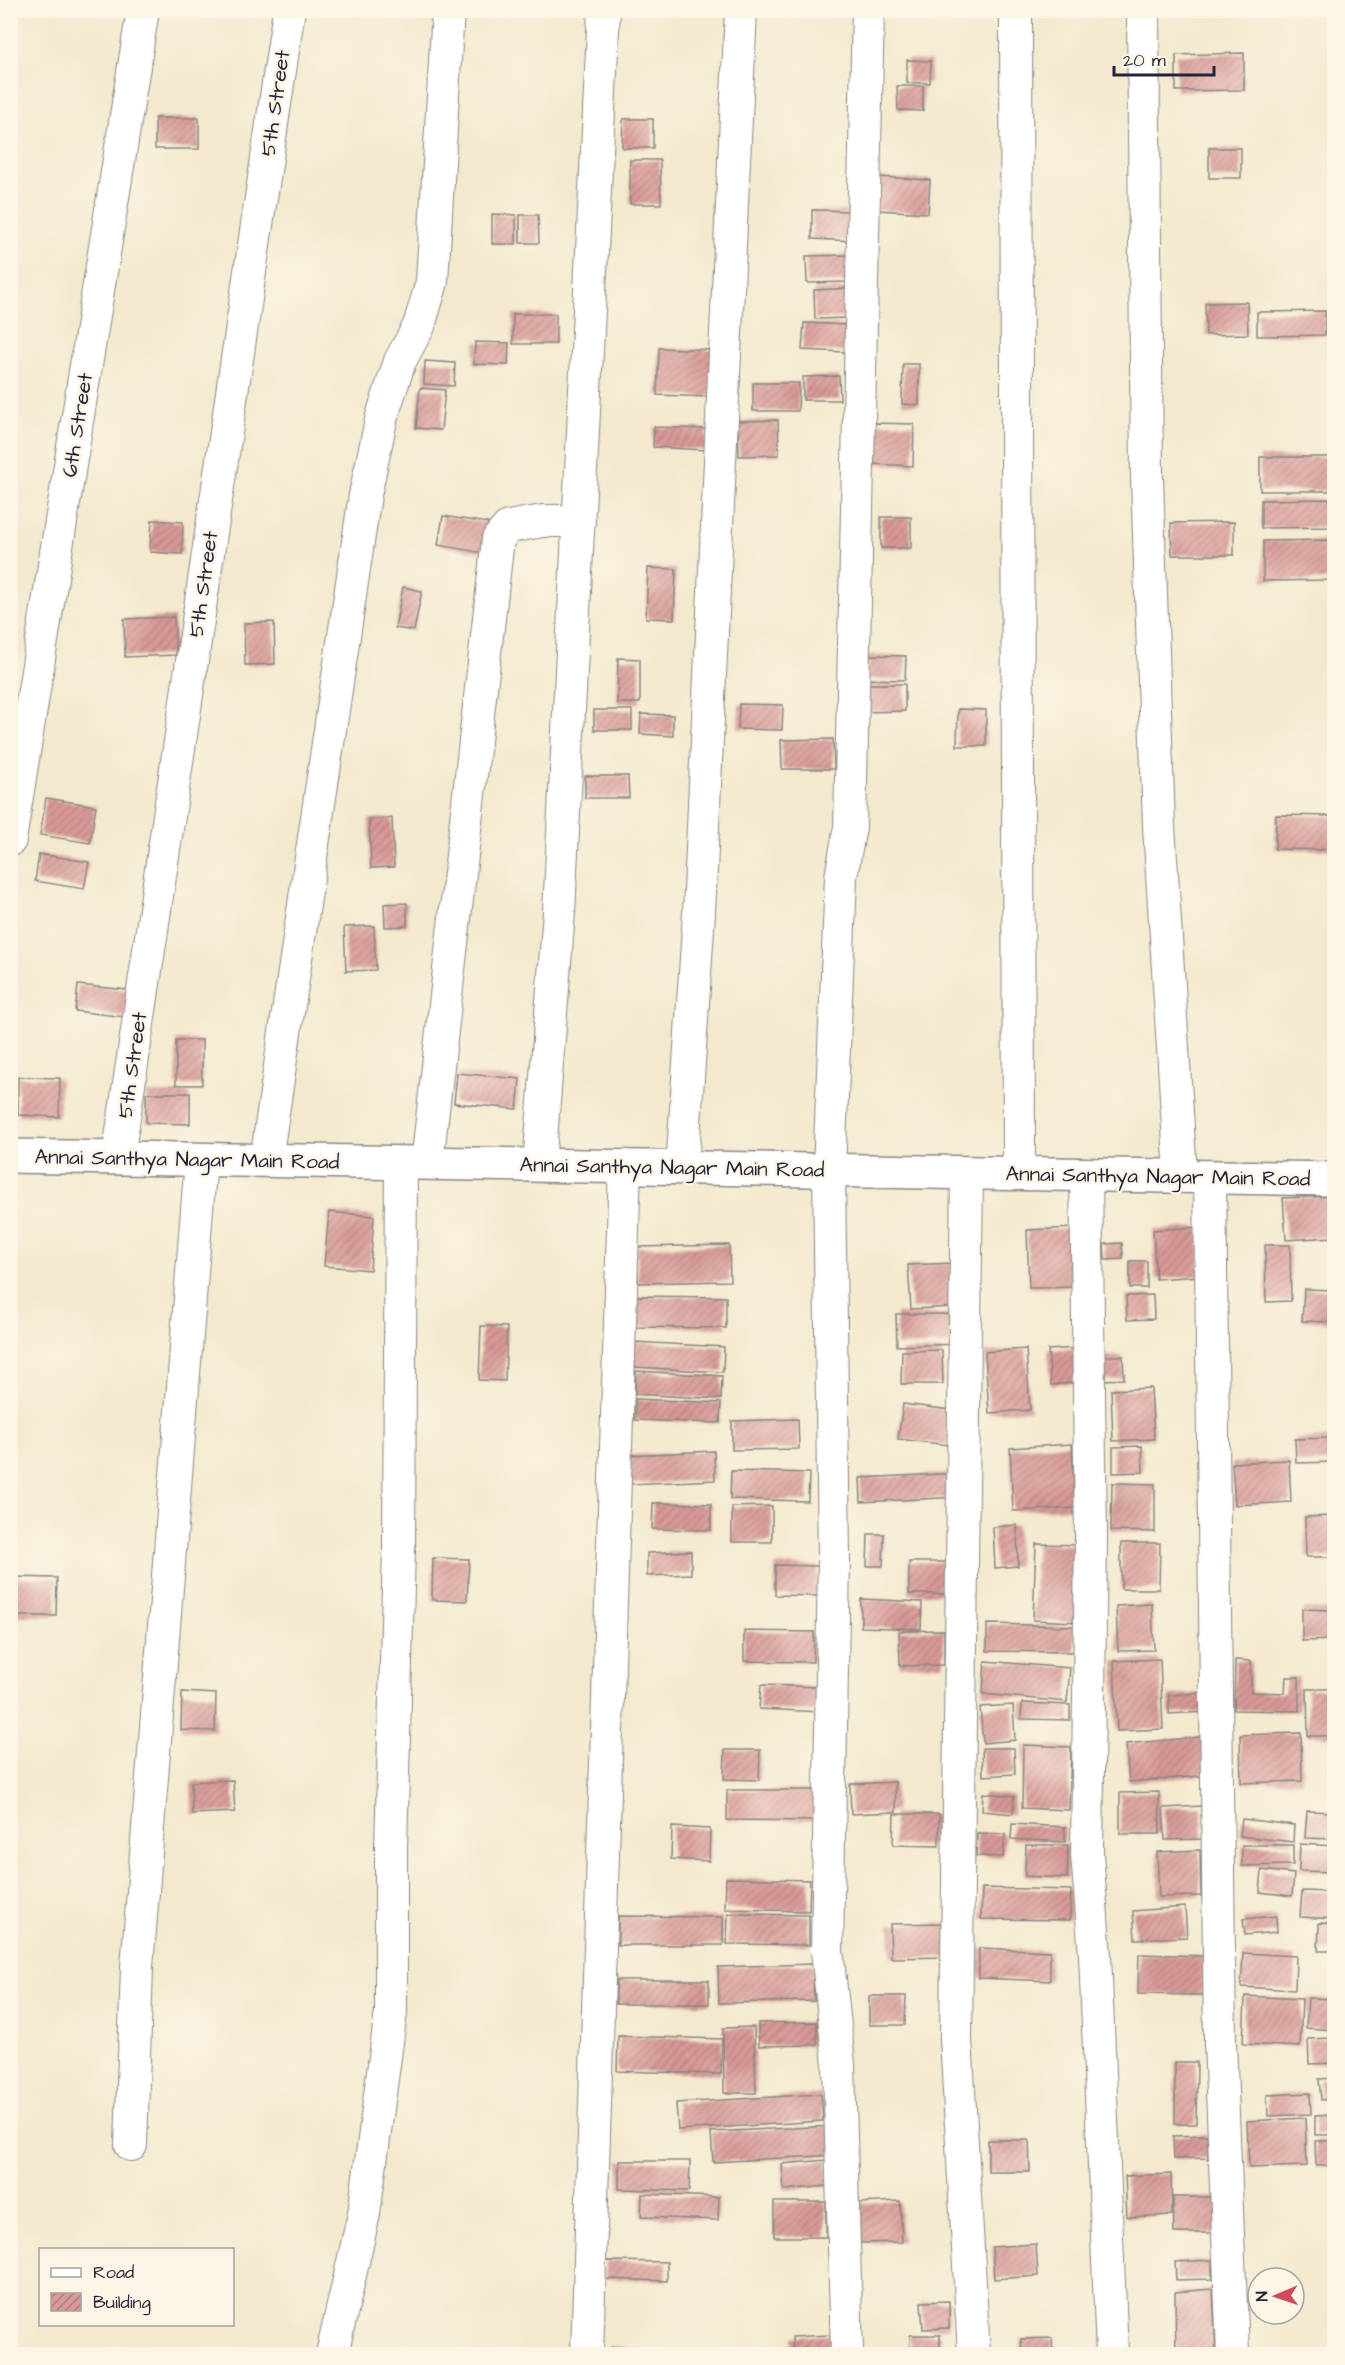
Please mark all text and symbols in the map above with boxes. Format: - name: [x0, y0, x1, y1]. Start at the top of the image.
- scale bar: [1114, 39, 1214, 77]
- street label: 5th Street: [254, 48, 297, 158]
- text: 20 m: [1123, 48, 1166, 73]
- street label: 6th Street: [55, 370, 100, 479]
- street label: 5th Street: [182, 529, 225, 639]
- street label: 5th Street: [111, 1010, 154, 1120]
- street label: Annai Santhya Nagar Main Road: [34, 1142, 340, 1179]
- street label: Annai Santhya Nagar Main Road: [519, 1150, 825, 1187]
- street label: Annai Santhya Nagar Main Road: [1005, 1159, 1311, 1196]
- legend: [39, 2248, 234, 2326]
- text: Road: [93, 2260, 134, 2285]
- north arrow: [1246, 2266, 1306, 2326]
- text: Building: [93, 2290, 151, 2316]
- text: N: [1251, 2291, 1273, 2302]

